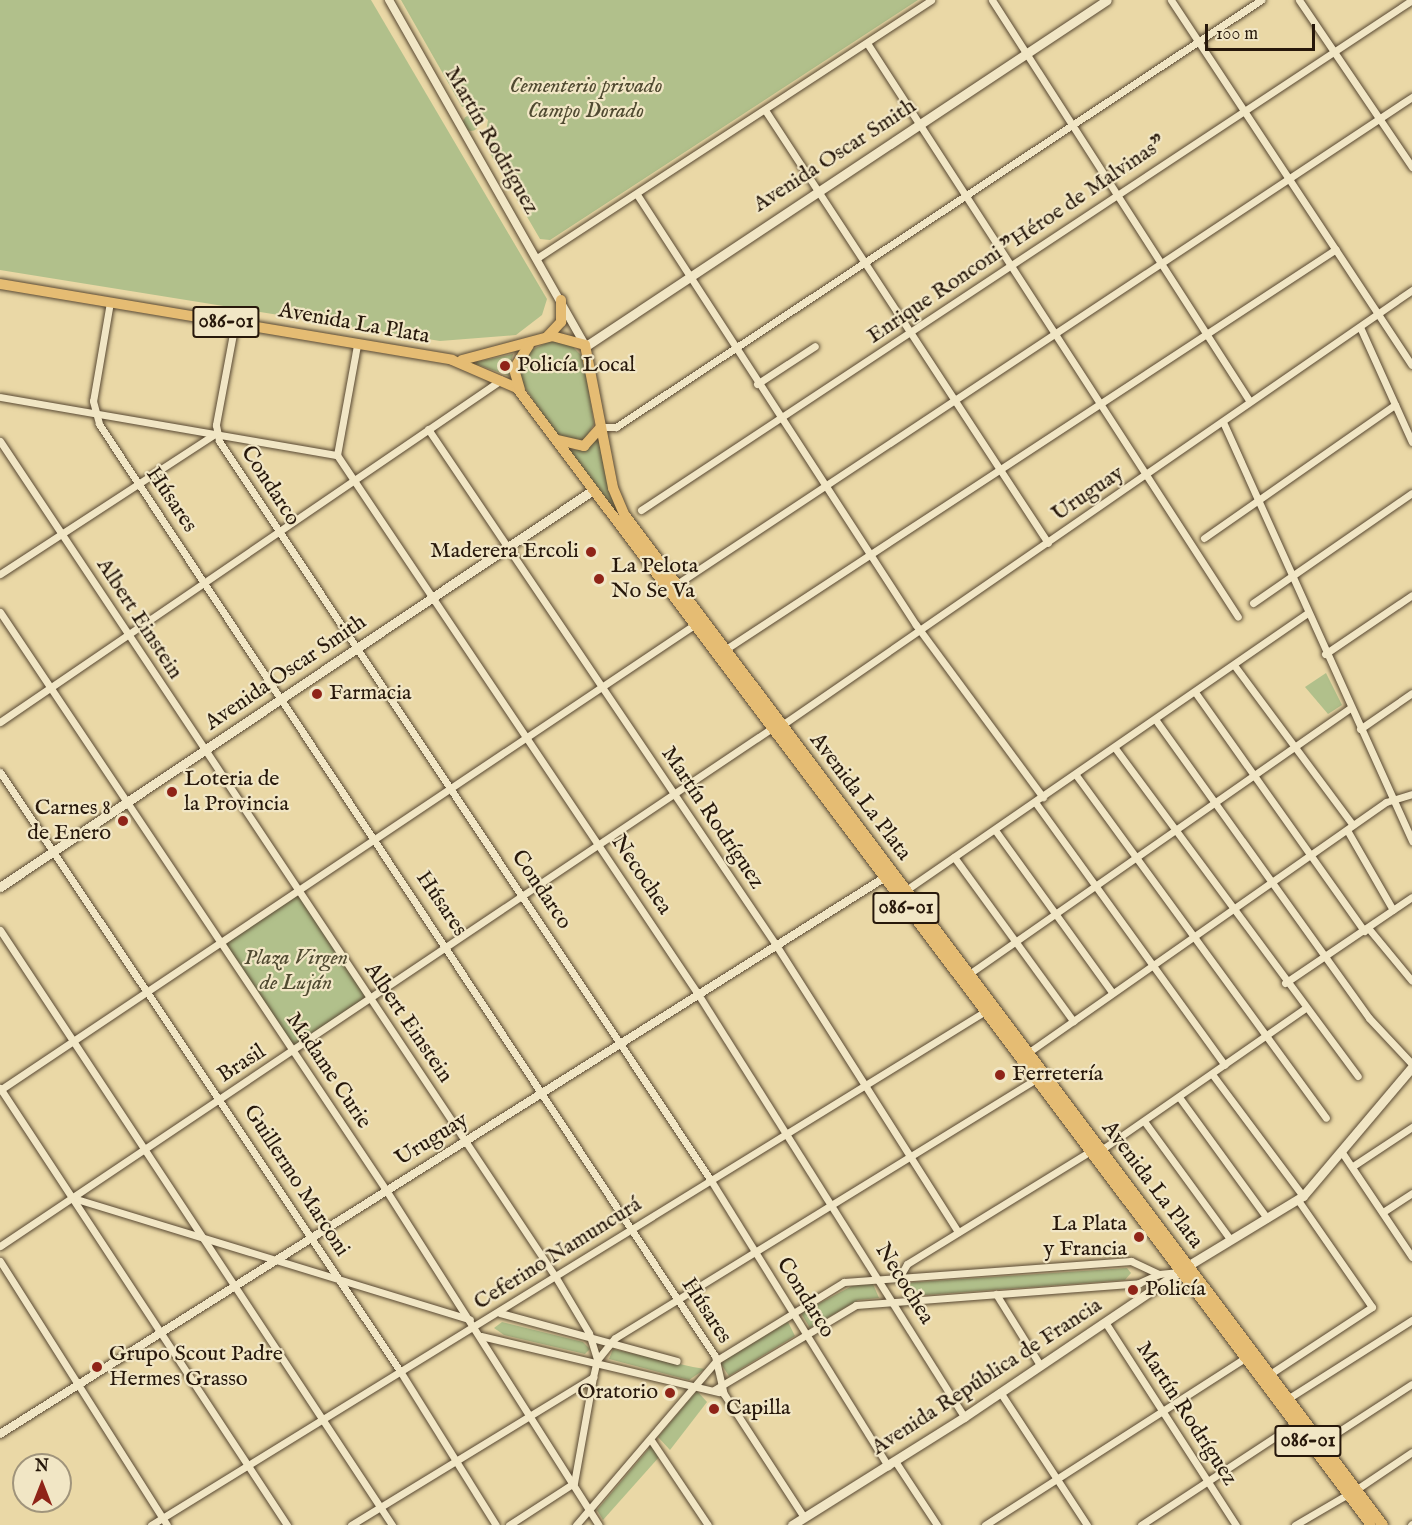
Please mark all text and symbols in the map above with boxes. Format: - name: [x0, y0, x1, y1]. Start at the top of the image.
- scale bar: [1208, 12, 1318, 50]
- text: 100 m: [1216, 23, 1258, 46]
- street label: Martín Rodríguez: [438, 63, 544, 219]
- park label: Cementerio privado Campo Dorado: [510, 73, 662, 124]
- street label: Avenida Oscar Smith: [749, 94, 921, 218]
- street label: Enrique Ronconi "Héroe de Malvinas": [863, 130, 1171, 350]
- street label: Avenida La Plata: [276, 298, 432, 350]
- road number: 086-01: [192, 304, 260, 340]
- place label: Policía Local: [517, 353, 635, 379]
- marker: Policía Local: [498, 359, 512, 373]
- street label: Condarco: [234, 441, 306, 531]
- street label: Uruguay: [1047, 460, 1129, 528]
- street label: Húsares: [140, 462, 202, 538]
- place label: Maderera Ercoli: [430, 539, 579, 565]
- marker: Maderera Ercoli: [584, 545, 598, 559]
- place label: La Pelota No Se Va: [611, 553, 698, 604]
- street label: Albert Einstein: [90, 554, 188, 684]
- marker: La Pelota No Se Va: [592, 572, 606, 586]
- street label: Avenida Oscar Smith: [200, 609, 372, 737]
- place label: Farmacia: [329, 681, 412, 707]
- marker: Farmacia: [310, 687, 324, 701]
- street label: Avenida La Plata: [803, 728, 917, 866]
- street label: Martín Rodríguez: [655, 742, 769, 894]
- place label: Loteria de la Provincia: [184, 766, 289, 818]
- marker: Loteria de la Provincia: [165, 785, 179, 799]
- place label: Carnes 8 de Enero: [27, 795, 111, 846]
- marker: Carnes 8 de Enero: [116, 814, 130, 828]
- street label: Necochea: [605, 830, 677, 920]
- street label: Condarco: [505, 845, 577, 935]
- street label: Húsares: [410, 866, 472, 942]
- road number: 086-01: [872, 890, 940, 926]
- park label: Plaza Virgen de Luján: [244, 945, 348, 996]
- street label: Albert Einstein: [358, 958, 458, 1088]
- street label: Madame Curie: [279, 1008, 377, 1134]
- street label: Brasil: [213, 1039, 271, 1089]
- place label: Ferretería: [1012, 1062, 1103, 1088]
- marker: Ferretería: [993, 1068, 1007, 1082]
- street label: Guillermo Marconi: [237, 1100, 355, 1262]
- street label: Uruguay: [391, 1107, 473, 1173]
- street label: Avenida La Plata: [1095, 1116, 1209, 1254]
- street label: Ceferino Namuncurá: [469, 1192, 647, 1316]
- place label: La Plata y Francia: [1044, 1211, 1127, 1262]
- marker: La Plata y Francia: [1132, 1230, 1146, 1244]
- street label: Necochea: [869, 1239, 939, 1329]
- street label: Condarco: [770, 1253, 840, 1343]
- street label: Húsares: [675, 1273, 737, 1349]
- place label: Policía: [1145, 1277, 1206, 1303]
- marker: Policía: [1126, 1283, 1140, 1297]
- street label: Avenida República de Francia: [867, 1293, 1107, 1461]
- street label: Martín Rodríguez: [1130, 1337, 1242, 1491]
- place label: Grupo Scout Padre Hermes Grasso: [109, 1341, 283, 1392]
- marker: Grupo Scout Padre Hermes Grasso: [90, 1360, 104, 1374]
- place label: Oratorio: [577, 1380, 658, 1406]
- marker: Oratorio: [663, 1386, 677, 1400]
- place label: Capilla: [726, 1396, 791, 1422]
- marker: Capilla: [707, 1402, 721, 1416]
- road number: 086-01: [1274, 1423, 1342, 1459]
- north arrow: [12, 1453, 72, 1513]
- text: N: [35, 1457, 49, 1477]

